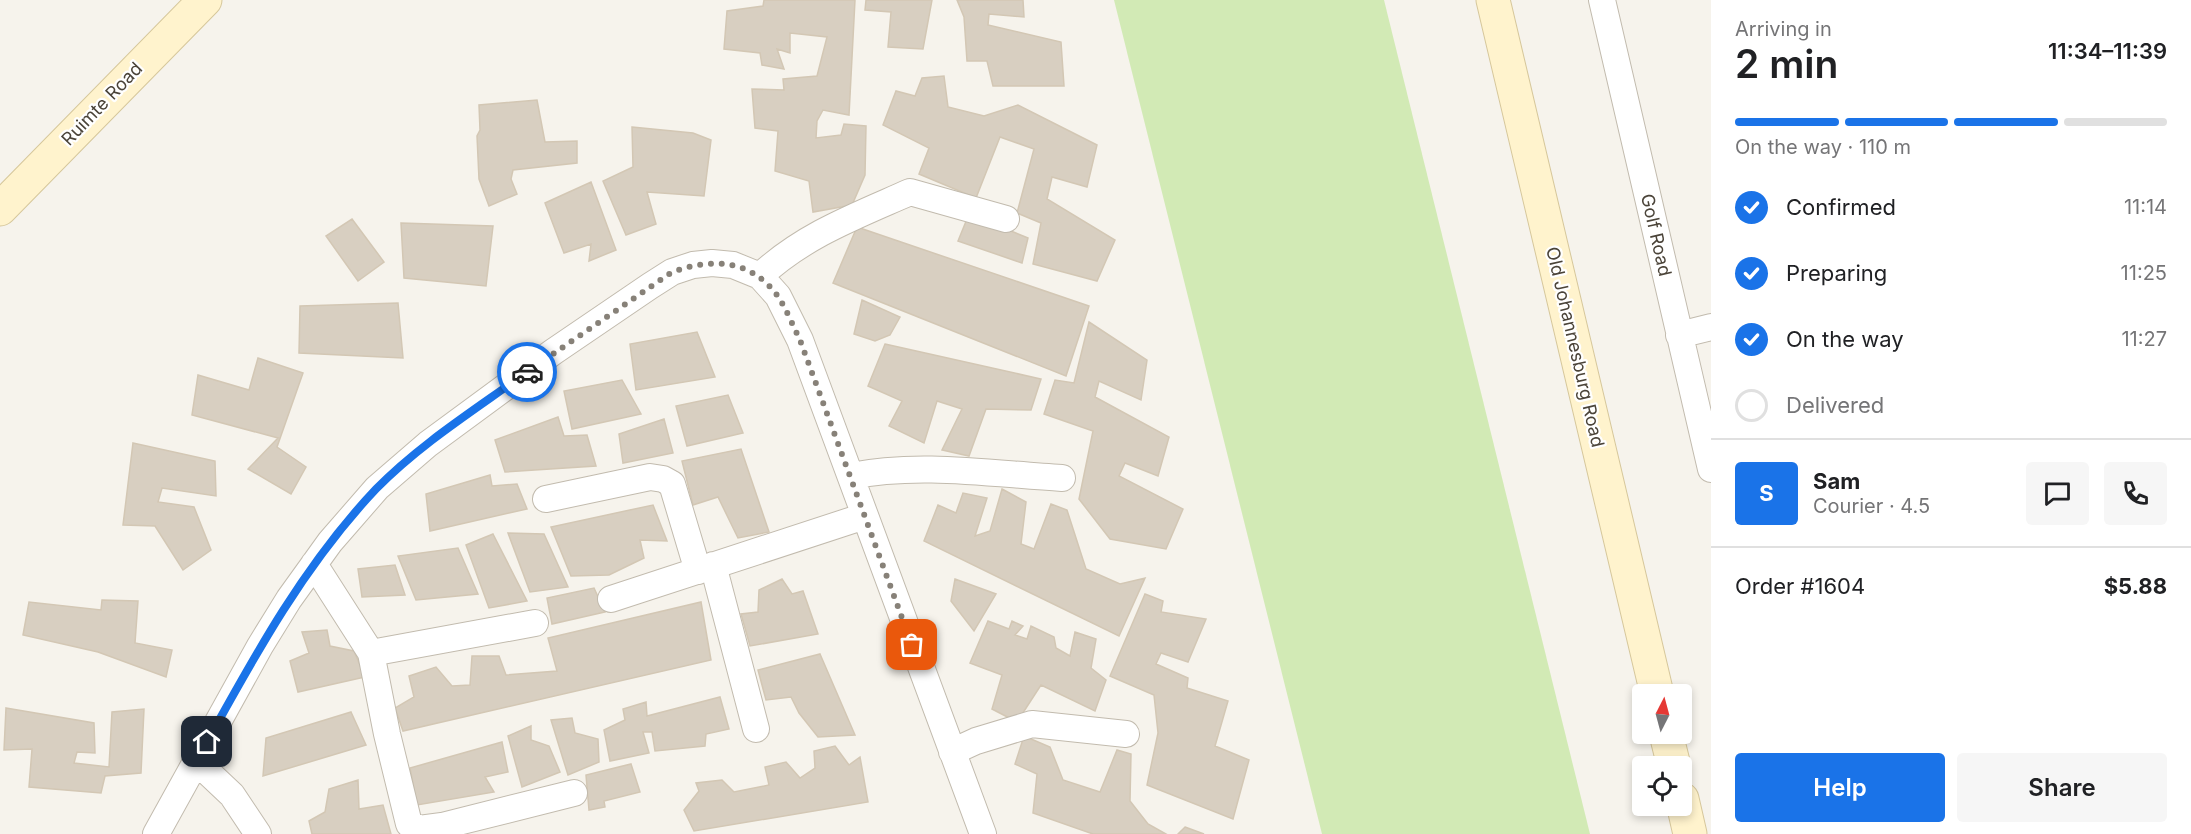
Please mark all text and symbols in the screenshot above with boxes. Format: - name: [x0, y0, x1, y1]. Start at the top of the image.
- text: Arriving in: [1735, 17, 1832, 41]
- text: 11:34–11:39: [2048, 38, 2167, 64]
- text: 2 min: [1735, 40, 1838, 87]
- street label: Ruimte Road: [57, 58, 146, 149]
- text: On the way · 110 m: [1735, 135, 1911, 159]
- icon: check: [1735, 191, 1768, 224]
- street label: Golf Road: [1637, 192, 1676, 278]
- text: Confirmed: [1786, 194, 1896, 220]
- text: 11:14: [2124, 195, 2167, 219]
- street label: Old Johannesburg Road: [1542, 245, 1609, 449]
- icon: check: [1735, 257, 1768, 290]
- text: Preparing: [1786, 260, 1887, 286]
- text: 11:25: [2121, 261, 2167, 285]
- icon: check: [1735, 323, 1768, 356]
- text: On the way: [1786, 326, 1904, 352]
- text: 11:27: [2121, 327, 2167, 351]
- courier: [497, 342, 557, 402]
- icon: car: [511, 356, 544, 389]
- text: Delivered: [1786, 392, 1884, 418]
- button: chat: [2026, 462, 2089, 525]
- button: phone: [2104, 462, 2167, 525]
- text: Sam: [1813, 468, 1860, 494]
- text: S: [1759, 480, 1774, 506]
- text: Courier · 4.5: [1813, 494, 1930, 518]
- text: Order #1604: [1735, 573, 1865, 599]
- text: $5.88: [2104, 573, 2167, 599]
- pin: [886, 619, 937, 670]
- icon: bag: [895, 628, 928, 661]
- north arrow: [1632, 684, 1692, 744]
- map controls: [1632, 684, 1692, 816]
- pin: [181, 716, 232, 767]
- icon: home: [190, 725, 223, 758]
- button: Help: [1735, 753, 1945, 822]
- button: Share: [1957, 753, 2167, 822]
- button: locate: [1632, 756, 1692, 816]

